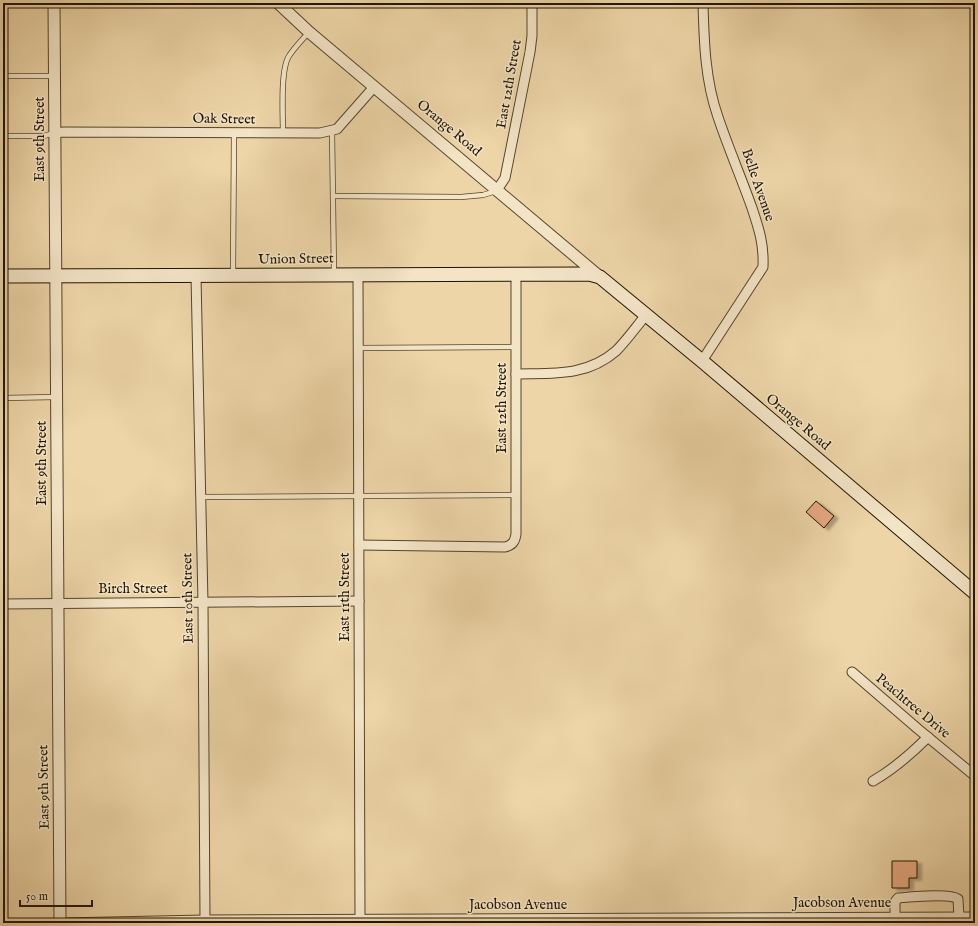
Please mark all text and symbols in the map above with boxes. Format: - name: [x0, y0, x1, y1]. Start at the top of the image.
- street label: East 12th Street: [492, 38, 526, 130]
- street label: East 9th Street: [31, 96, 49, 181]
- street label: Orange Road: [413, 96, 485, 161]
- street label: Oak Street: [192, 109, 256, 129]
- street label: Belle Avenue: [737, 146, 779, 224]
- street label: Union Street: [258, 249, 334, 269]
- street label: East 12th Street: [493, 363, 511, 453]
- street label: Orange Road: [762, 390, 834, 455]
- street label: East 9th Street: [33, 420, 51, 505]
- street label: East 10th Street: [178, 552, 198, 643]
- street label: East 11th Street: [336, 552, 354, 642]
- street label: Birch Street: [98, 580, 168, 598]
- street label: Peachtree Drive: [872, 669, 955, 743]
- street label: East 9th Street: [34, 744, 54, 830]
- scale bar: [20, 882, 92, 908]
- text: 50 m: [26, 889, 48, 904]
- street label: Jacobson Avenue: [791, 894, 892, 912]
- street label: Jacobson Avenue: [467, 896, 568, 914]

